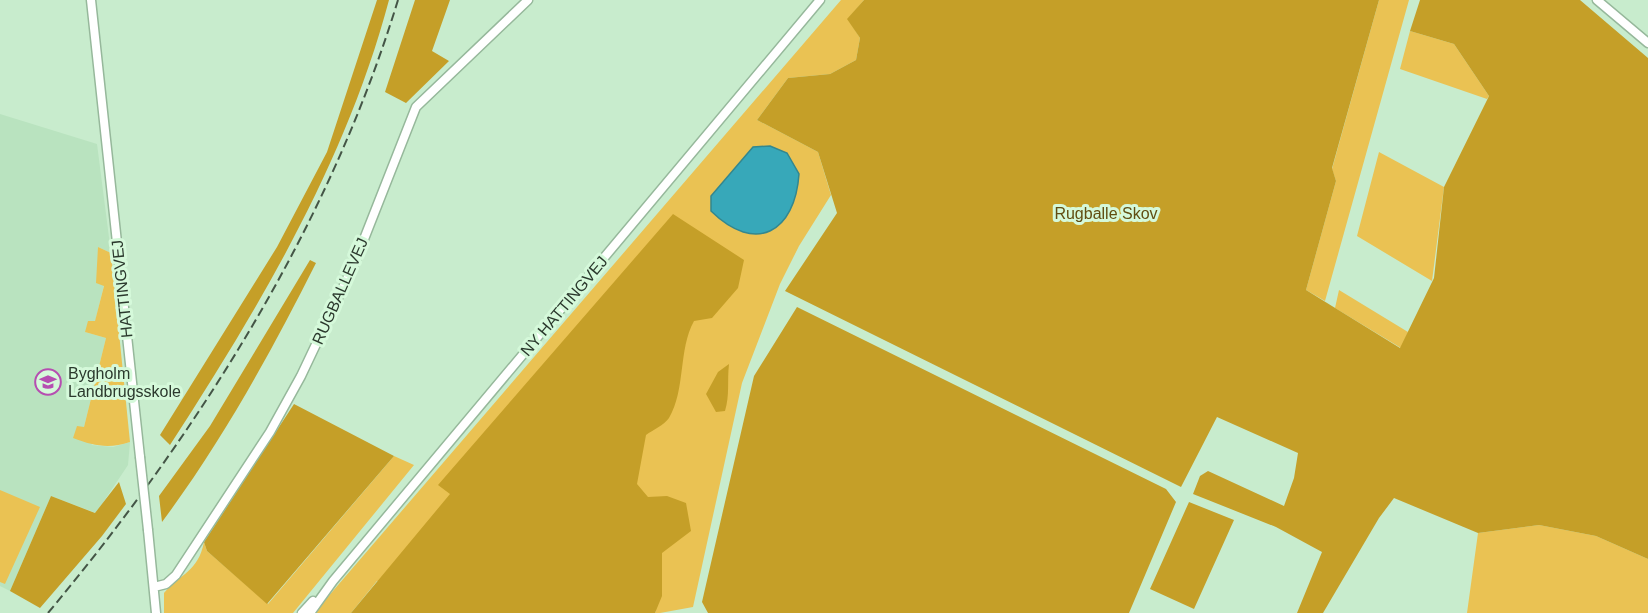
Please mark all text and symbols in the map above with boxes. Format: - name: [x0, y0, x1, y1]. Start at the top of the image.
- park label: Rugballe Skov: [1054, 205, 1158, 222]
- street label: RUGBALLEVEJ: [309, 235, 371, 347]
- street label: HATTINGVEJ: [108, 239, 136, 339]
- street label: NY HATTINGVEJ: [517, 253, 611, 359]
- place label: Bygholm Landbrugsskole: [68, 365, 181, 400]
- school or university icon: Bygholm Landbrugsskole: [33, 367, 63, 397]

